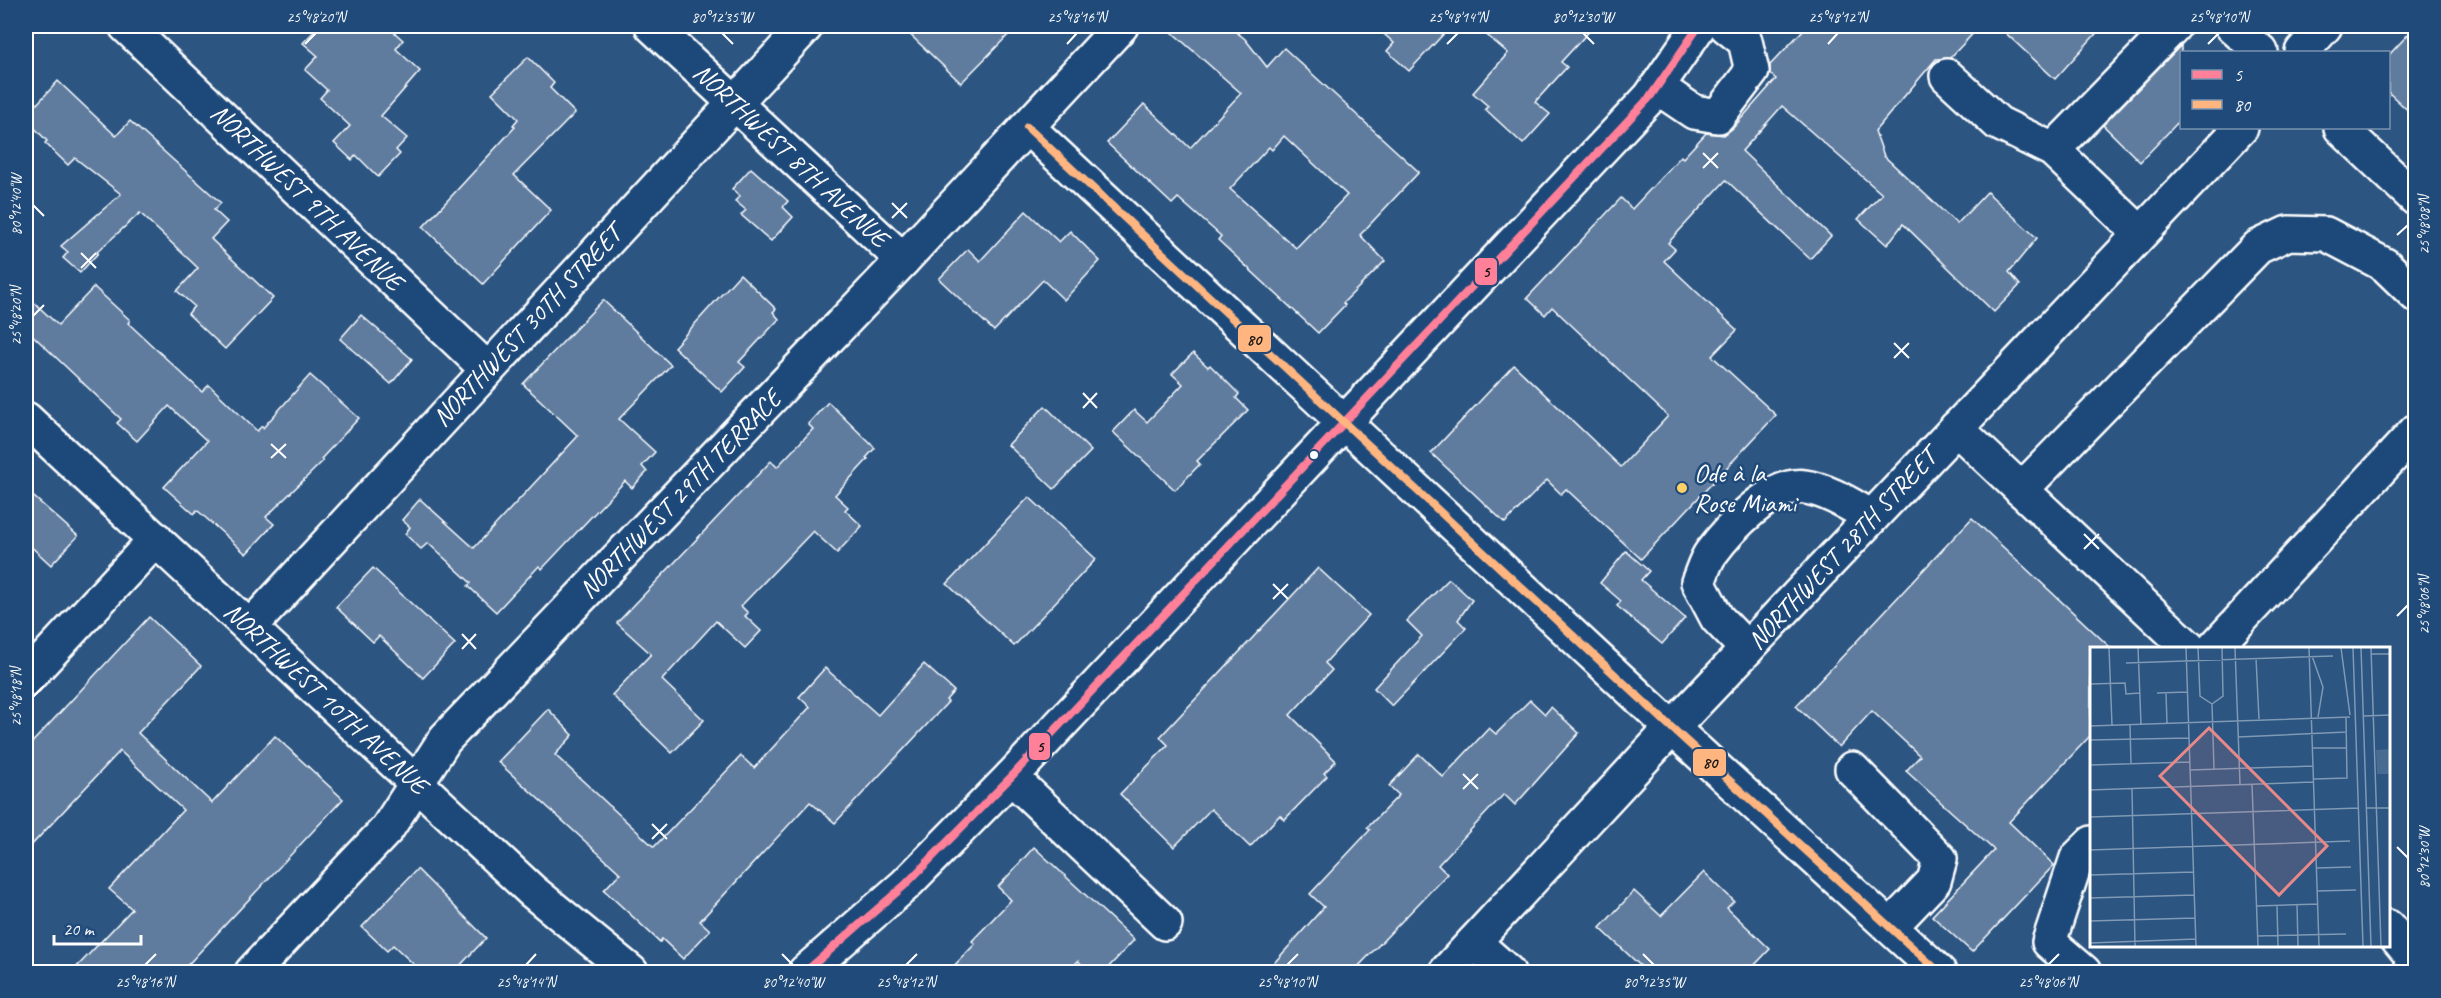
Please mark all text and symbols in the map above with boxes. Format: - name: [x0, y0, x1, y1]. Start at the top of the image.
- text: 25°48'20"N: [286, 8, 349, 27]
- text: 80°12'35"W: [692, 8, 756, 27]
- text: 25°48'16"N: [1047, 8, 1110, 27]
- text: 25°48'14"N: [1428, 8, 1491, 27]
- text: 80°12'30"W: [1553, 8, 1617, 27]
- text: 25°48'12"N: [1808, 8, 1871, 27]
- text: 25°48'10"N: [2189, 8, 2252, 27]
- legend: [2180, 51, 2390, 129]
- street label: NORTHWEST 8TH AVENUE: [686, 56, 898, 256]
- text: 5: [2234, 64, 2243, 86]
- text: 80: [2234, 94, 2252, 116]
- street label: NORTHWEST 9TH AVENUE: [204, 96, 413, 300]
- text: 80°12'40"W: [7, 171, 26, 235]
- text: 25°48'08"N: [2415, 192, 2434, 255]
- street label: NORTHWEST 30TH STREET: [425, 213, 634, 434]
- line badge: 5: [1474, 257, 1498, 286]
- text: 5: [1483, 262, 1492, 282]
- text: 25°48'20"N: [7, 283, 26, 346]
- line badge: 80: [1237, 324, 1272, 353]
- text: 80: [1247, 330, 1263, 350]
- street label: NORTHWEST 29TH TERRACE: [572, 380, 791, 605]
- street label: NORTHWEST 28TH STREET: [1740, 436, 1949, 657]
- unlabelled marker: [1308, 449, 1320, 461]
- place label: Ode à la Rose Miami: [1694, 457, 1799, 520]
- marker: Ode à la Rose Miami: [1675, 481, 1689, 495]
- text: 25°48'06"N: [2415, 572, 2434, 635]
- street label: NORTHWEST 10TH AVENUE: [217, 595, 437, 803]
- inset map: [2090, 647, 2390, 947]
- text: 25°48'18"N: [7, 664, 26, 727]
- line badge: 5: [1028, 732, 1051, 761]
- text: 5: [1037, 737, 1046, 757]
- line badge: 80: [1692, 748, 1727, 777]
- text: 80: [1703, 753, 1719, 773]
- text: 80°12'30"W: [2415, 824, 2434, 888]
- scale bar: [54, 908, 141, 946]
- text: 20 m: [63, 918, 96, 940]
- text: 25°48'16"N: [115, 973, 178, 992]
- text: 25°48'14"N: [496, 973, 559, 992]
- text: 80°12'40"W: [763, 973, 827, 992]
- text: 25°48'12"N: [876, 973, 939, 992]
- text: 25°48'10"N: [1257, 973, 1320, 992]
- text: 80°12'35"W: [1624, 973, 1688, 992]
- text: 25°48'06"N: [2018, 973, 2081, 992]

